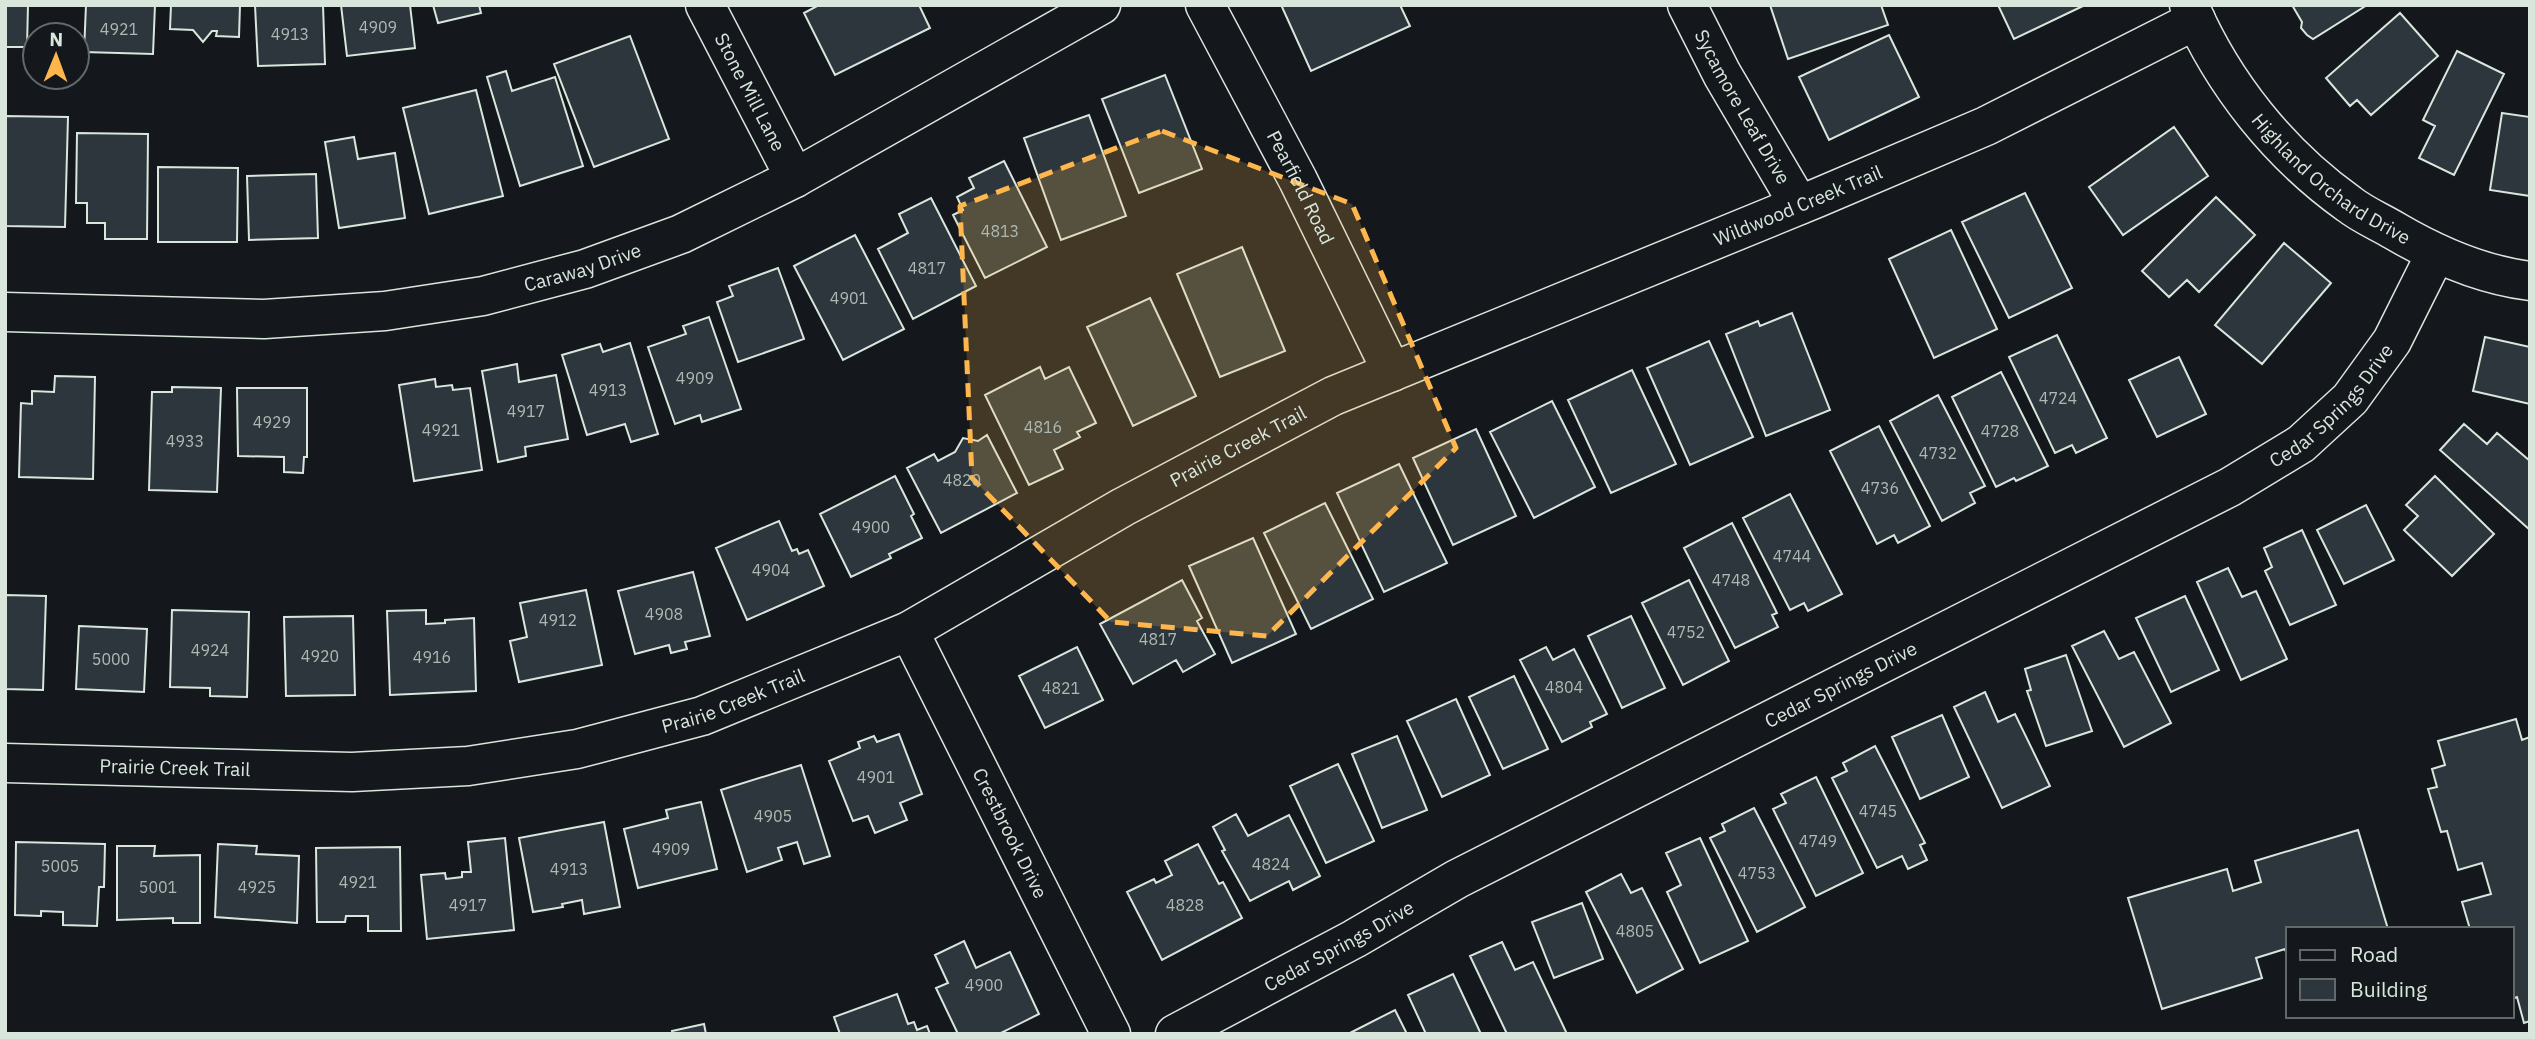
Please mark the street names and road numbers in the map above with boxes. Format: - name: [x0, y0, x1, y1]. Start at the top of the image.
- street label: Sycamore Leaf Drive: [1689, 25, 1796, 188]
- street label: Stone Mill Lane: [710, 29, 791, 155]
- street label: Highland Orchard Drive: [2247, 108, 2415, 249]
- street label: Pearfield Road: [1262, 126, 1340, 248]
- street label: Wildwood Creek Trail: [1710, 160, 1886, 251]
- street label: Caraway Drive: [521, 238, 644, 297]
- street label: Cedar Springs Drive: [2265, 339, 2398, 473]
- street label: Prairie Creek Trail: [1166, 400, 1310, 492]
- street label: Cedar Springs Drive: [1761, 636, 1921, 733]
- street label: Prairie Creek Trail: [659, 663, 808, 738]
- street label: Prairie Creek Trail: [99, 753, 251, 781]
- street label: Crestbrook Drive: [968, 764, 1053, 902]
- street label: Cedar Springs Drive: [1260, 895, 1418, 997]

